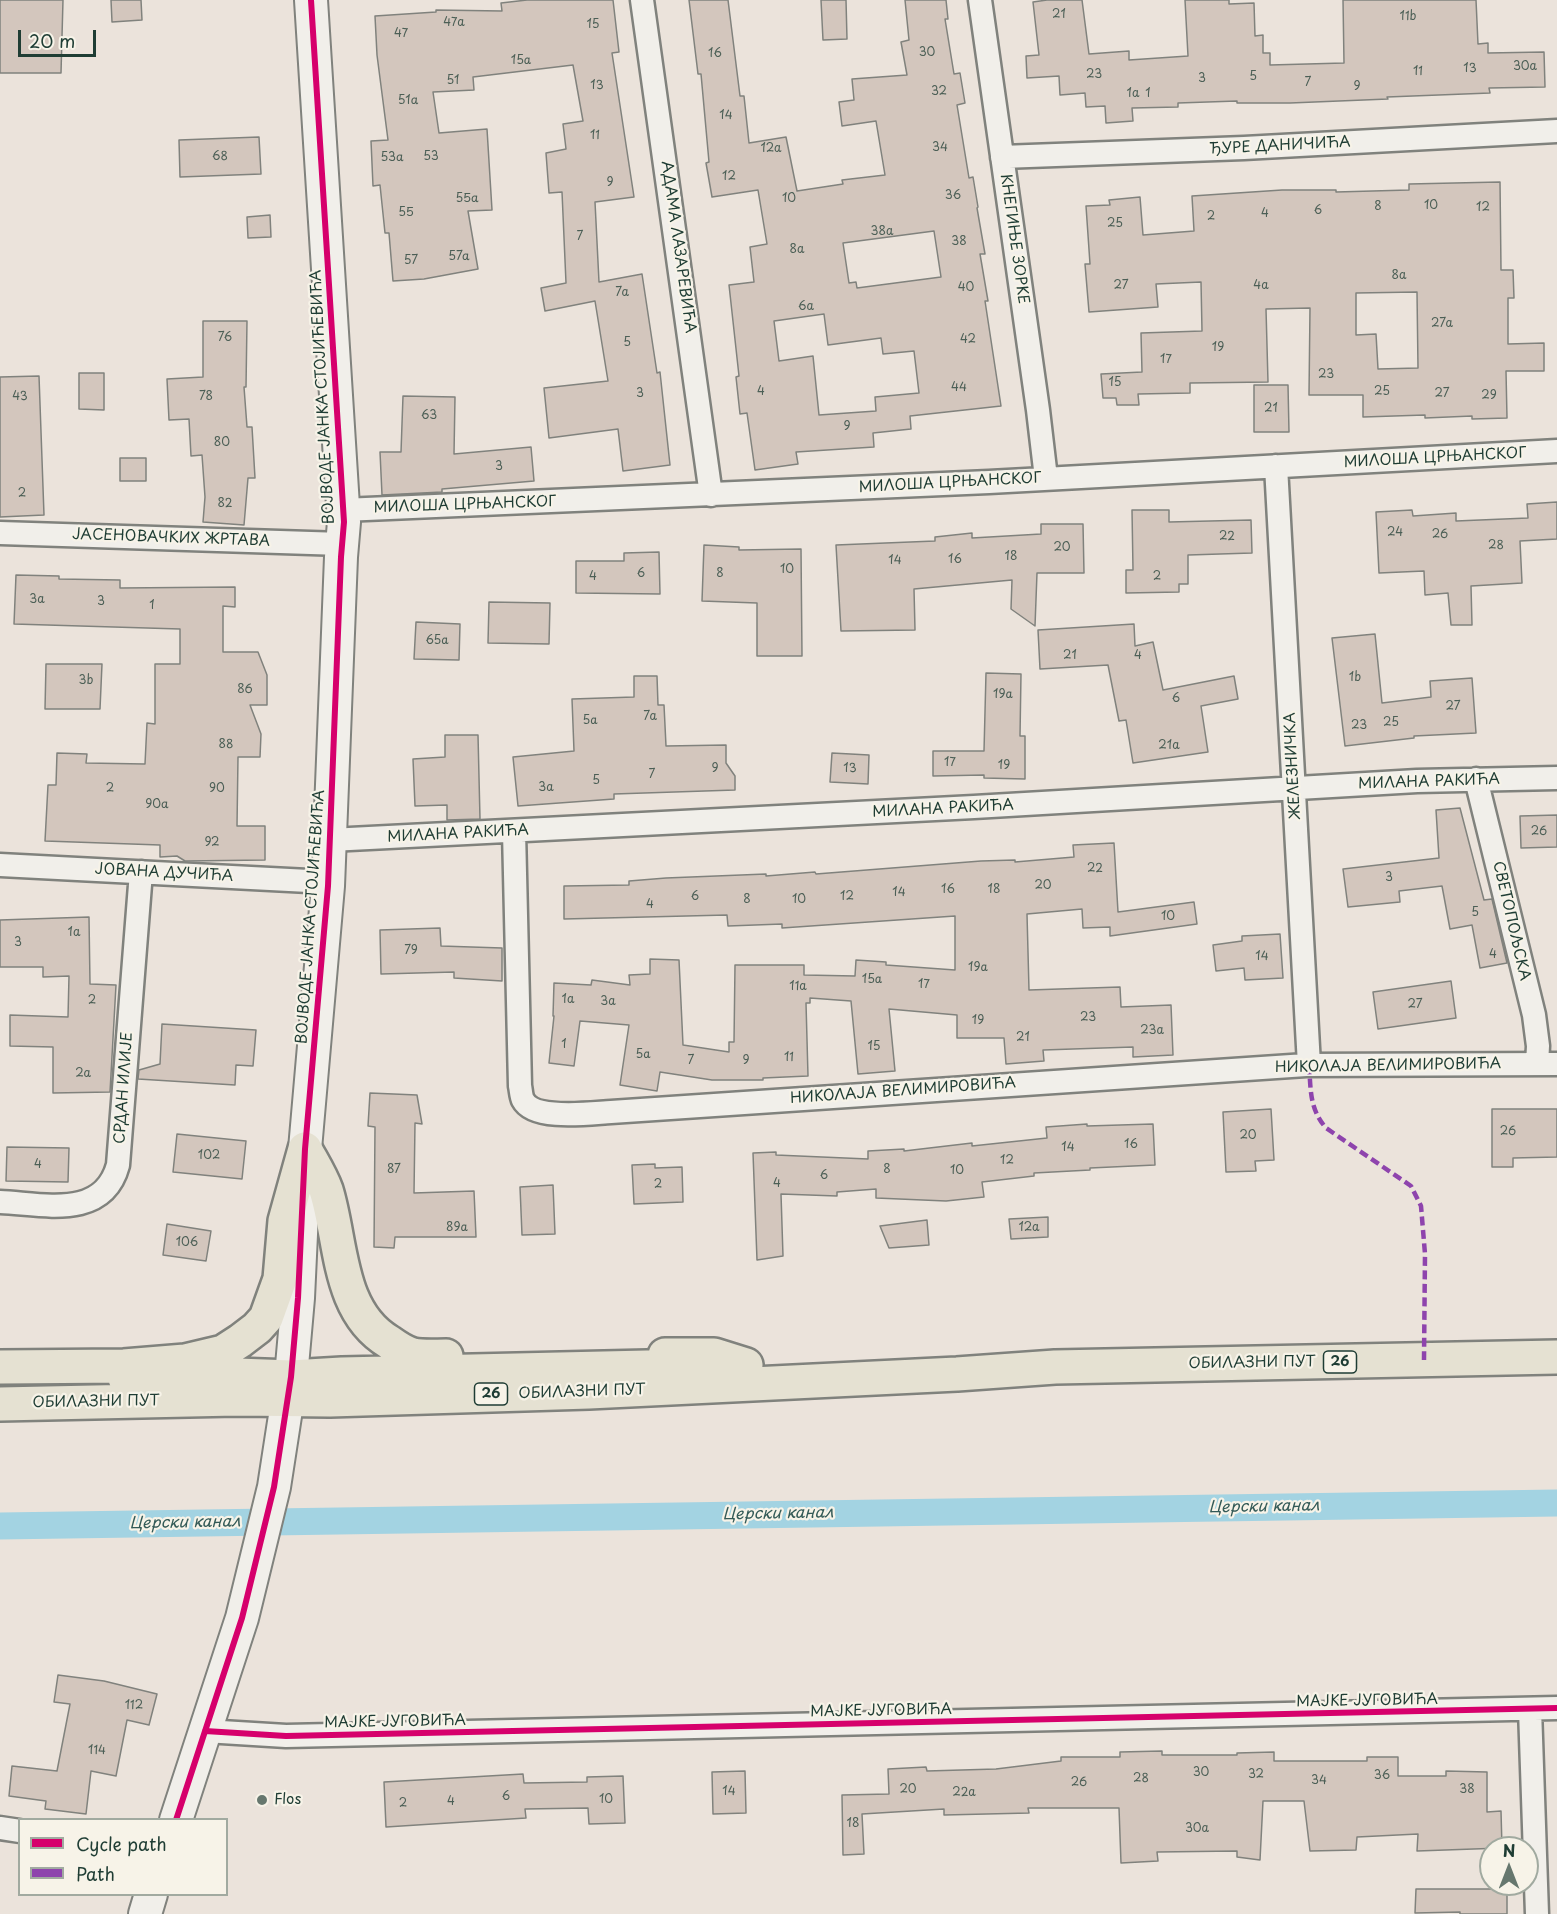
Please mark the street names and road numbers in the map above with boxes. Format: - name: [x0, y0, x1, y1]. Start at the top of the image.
- street label: ЂУРЕ ДАНИЧИЋА: [1209, 133, 1351, 159]
- street label: АДАМА ЛАЗАРЕВИЋА: [657, 160, 699, 334]
- street label: КНЕГИЊЕ ЗОРКЕ: [996, 173, 1032, 305]
- street label: ВОЈВОДЕ ЈАНКА СТОЈИЋЕВИЋА: [307, 269, 339, 525]
- street label: МИЛОША ЦРЊАНСКОГ: [1343, 444, 1527, 472]
- street label: МИЛОША ЦРЊАНСКОГ: [858, 469, 1042, 497]
- street label: МИЛОША ЦРЊАНСКОГ: [373, 493, 557, 517]
- street label: ЈАСЕНОВАЧКИХ ЖРТАВА: [72, 526, 270, 550]
- street label: ЖЕЛЕЗНИЧКА: [1281, 712, 1305, 820]
- street label: МИЛАНА РАКИЋА: [1358, 771, 1500, 793]
- street label: ВОЈВОДЕ ЈАНКА СТОЈИЋЕВИЋА: [293, 789, 329, 1045]
- street label: МИЛАНА РАКИЋА: [872, 796, 1014, 822]
- street label: МИЛАНА РАКИЋА: [387, 821, 529, 847]
- street label: СВЕТОПОЉСКА: [1488, 859, 1534, 983]
- street label: ЈОВАНА ДУЧИЋА: [94, 860, 234, 886]
- street label: СРДАН ИЛИЈЕ: [111, 1031, 137, 1145]
- street label: НИКОЛАЈА ВЕЛИМИРОВИЋА: [1275, 1055, 1501, 1077]
- street label: НИКОЛАЈА ВЕЛИМИРОВИЋА: [790, 1074, 1016, 1108]
- road number: 26: [1324, 1351, 1356, 1373]
- street label: ОБИЛАЗНИ ПУТ: [1188, 1353, 1316, 1373]
- street label: ОБИЛАЗНИ ПУТ: [518, 1381, 646, 1403]
- road number: 26: [474, 1383, 508, 1405]
- street label: ОБИЛАЗНИ ПУТ: [32, 1392, 160, 1412]
- street label: МАЈКЕ ЈУГОВИЋА: [1296, 1691, 1438, 1711]
- street label: МАЈКЕ ЈУГОВИЋА: [810, 1701, 952, 1721]
- street label: МАЈКЕ ЈУГОВИЋА: [324, 1712, 466, 1732]

